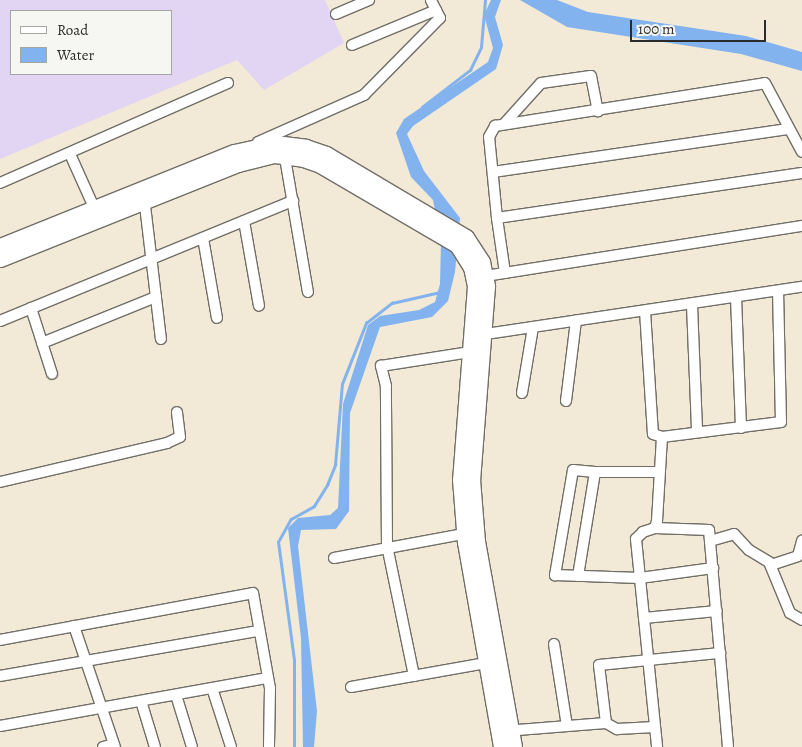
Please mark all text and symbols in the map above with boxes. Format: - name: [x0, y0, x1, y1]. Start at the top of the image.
- legend: [10, 10, 172, 75]
- scale bar: [632, 10, 768, 42]
- text: 100 m: [638, 19, 675, 39]
- text: Road: [57, 20, 88, 40]
- text: Water: [57, 45, 94, 65]

